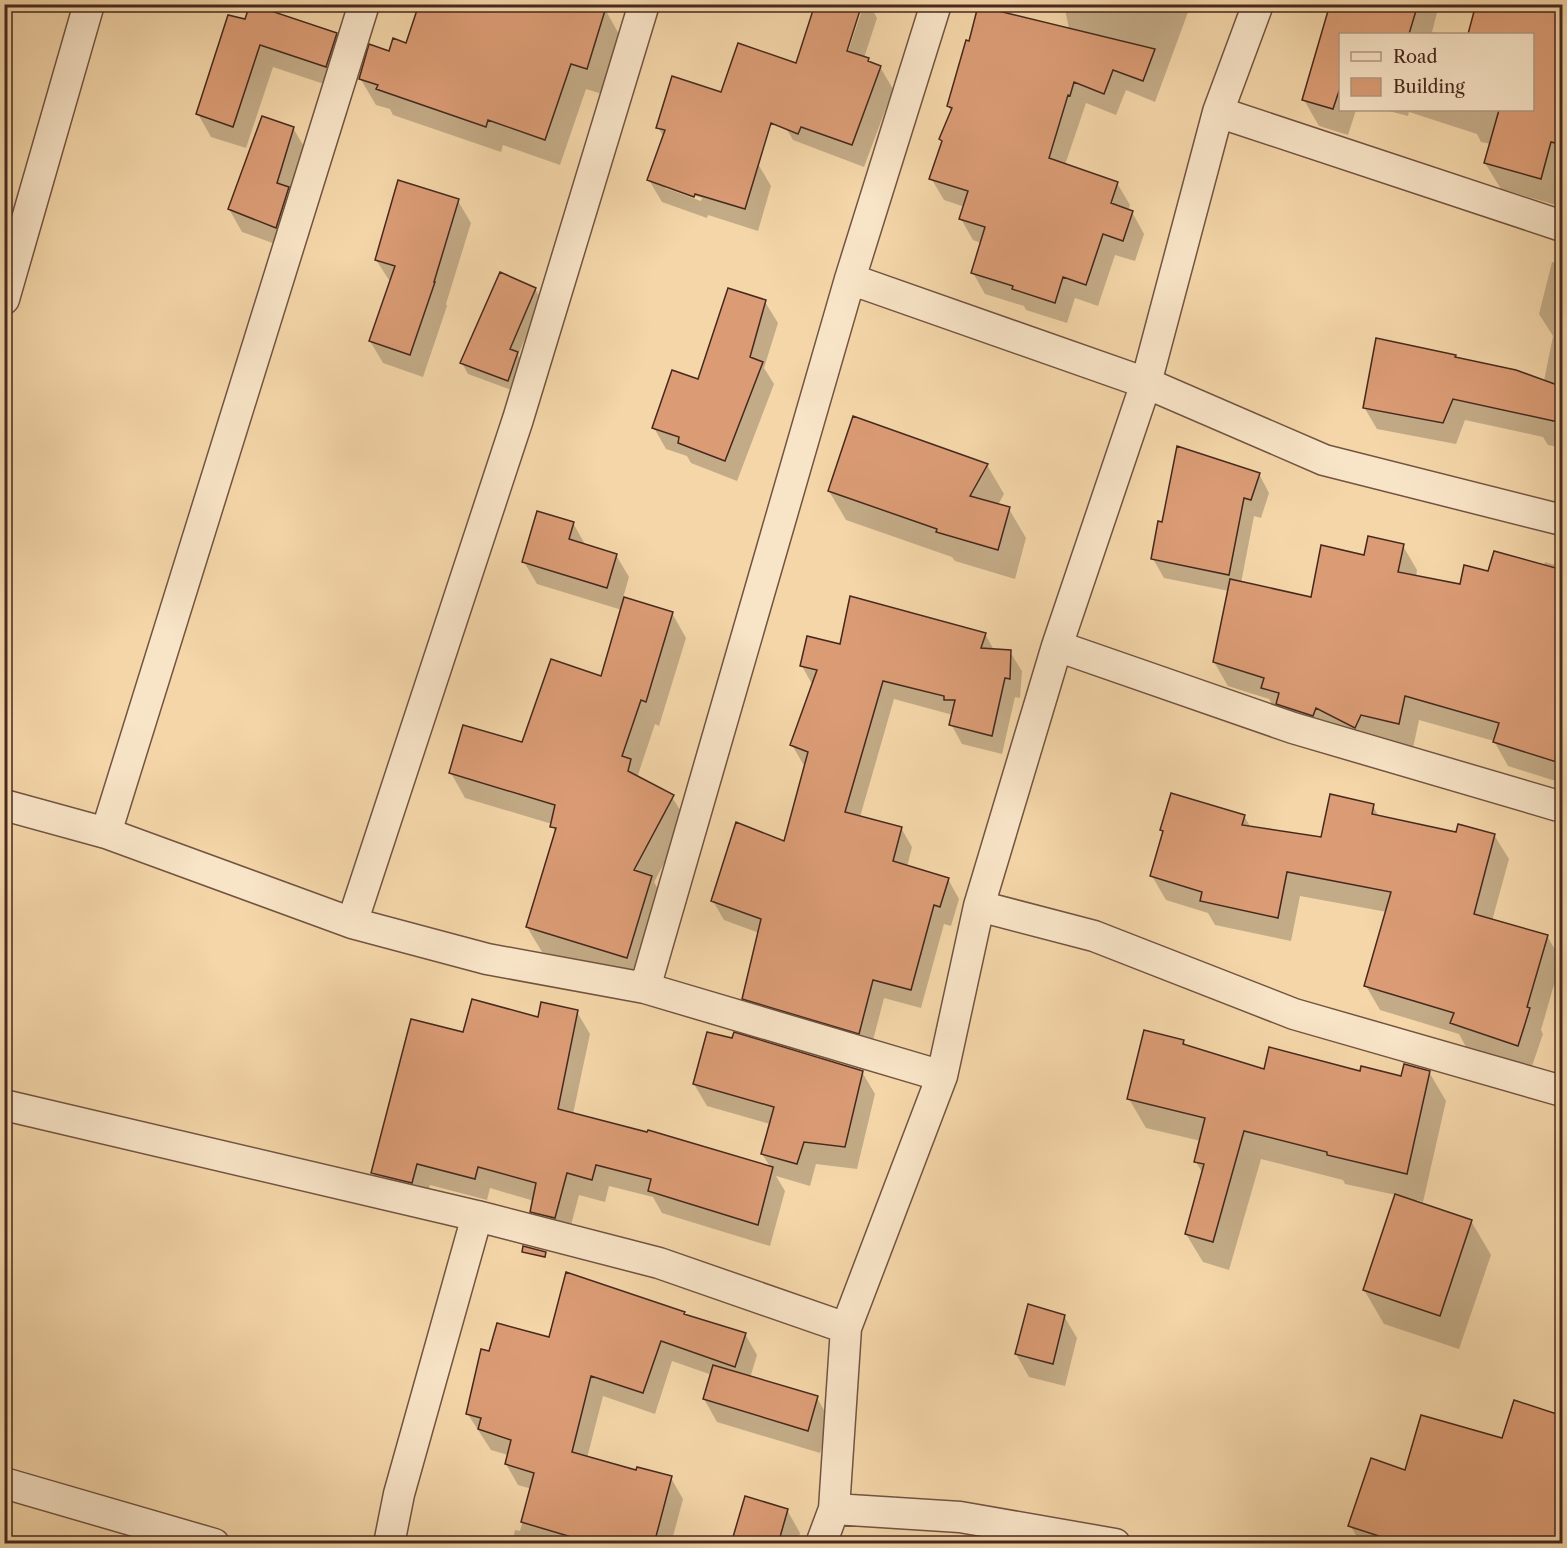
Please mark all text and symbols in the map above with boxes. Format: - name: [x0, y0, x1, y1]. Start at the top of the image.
- legend: [1339, 33, 1534, 111]
- text: Road: [1393, 46, 1438, 68]
- text: Building: [1393, 76, 1465, 98]

